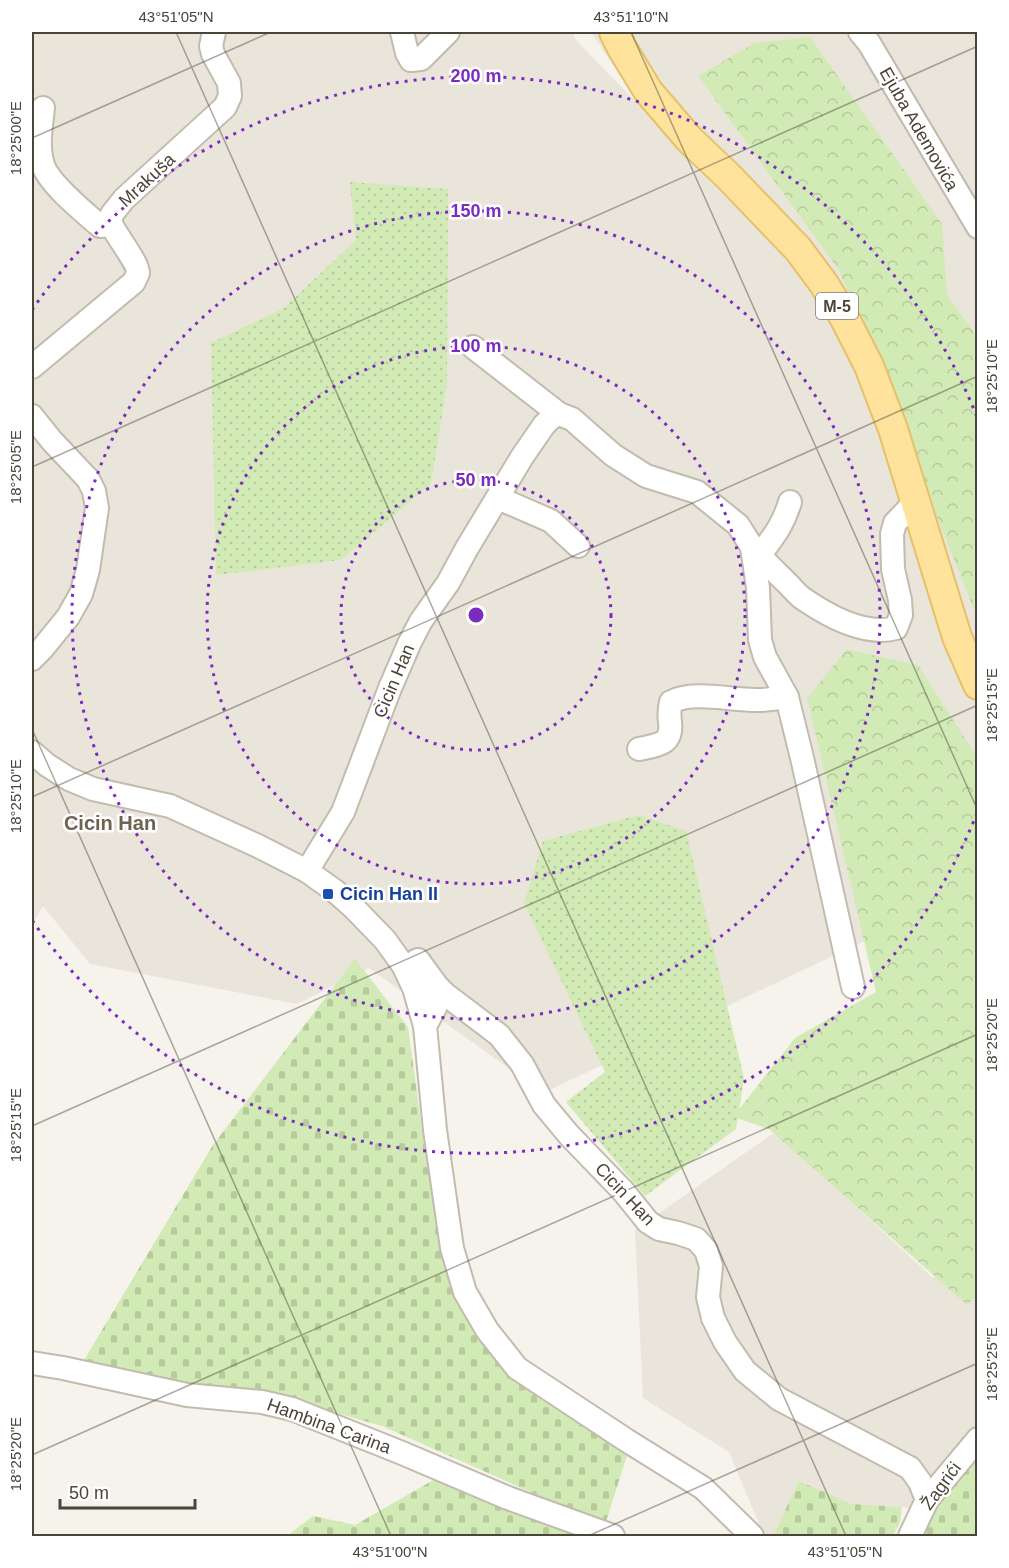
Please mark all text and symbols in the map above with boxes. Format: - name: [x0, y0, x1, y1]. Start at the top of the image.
- text: 43°51'05"N: [138, 8, 214, 25]
- text: 43°51'10"N: [593, 8, 669, 25]
- street label: Ejuba Ademovića: [876, 64, 963, 195]
- text: 200 m: [450, 66, 502, 86]
- text: 18°25'00"E: [7, 101, 24, 175]
- street label: Mrakuša: [115, 148, 180, 211]
- text: 150 m: [450, 201, 502, 221]
- road number: M-5: [816, 293, 858, 319]
- text: 100 m: [450, 336, 502, 356]
- text: 18°25'10"E: [983, 339, 1000, 413]
- text: 18°25'05"E: [7, 430, 24, 504]
- text: 50 m: [455, 470, 497, 490]
- centre of rings: [466, 605, 486, 625]
- street label: Cicin Han: [370, 641, 418, 721]
- text: 18°25'15"E: [983, 668, 1000, 742]
- text: 18°25'10"E: [7, 759, 24, 833]
- district label: Cicin Han: [64, 812, 156, 834]
- place label: Cicin Han II: [340, 884, 438, 904]
- marker: Cicin Han II: [321, 887, 335, 901]
- text: 18°25'20"E: [983, 998, 1000, 1072]
- text: 18°25'15"E: [7, 1088, 24, 1162]
- street label: Cicin Han: [591, 1159, 659, 1229]
- text: 18°25'25"E: [983, 1327, 1000, 1401]
- street label: Hambina Carina: [264, 1394, 394, 1458]
- text: 18°25'20"E: [7, 1417, 24, 1491]
- street label: Žagrići: [917, 1458, 965, 1514]
- scale bar: [60, 1472, 195, 1510]
- text: 50 m: [69, 1483, 109, 1503]
- text: 43°51'00"N: [352, 1543, 428, 1560]
- text: 43°51'05"N: [807, 1543, 883, 1560]

